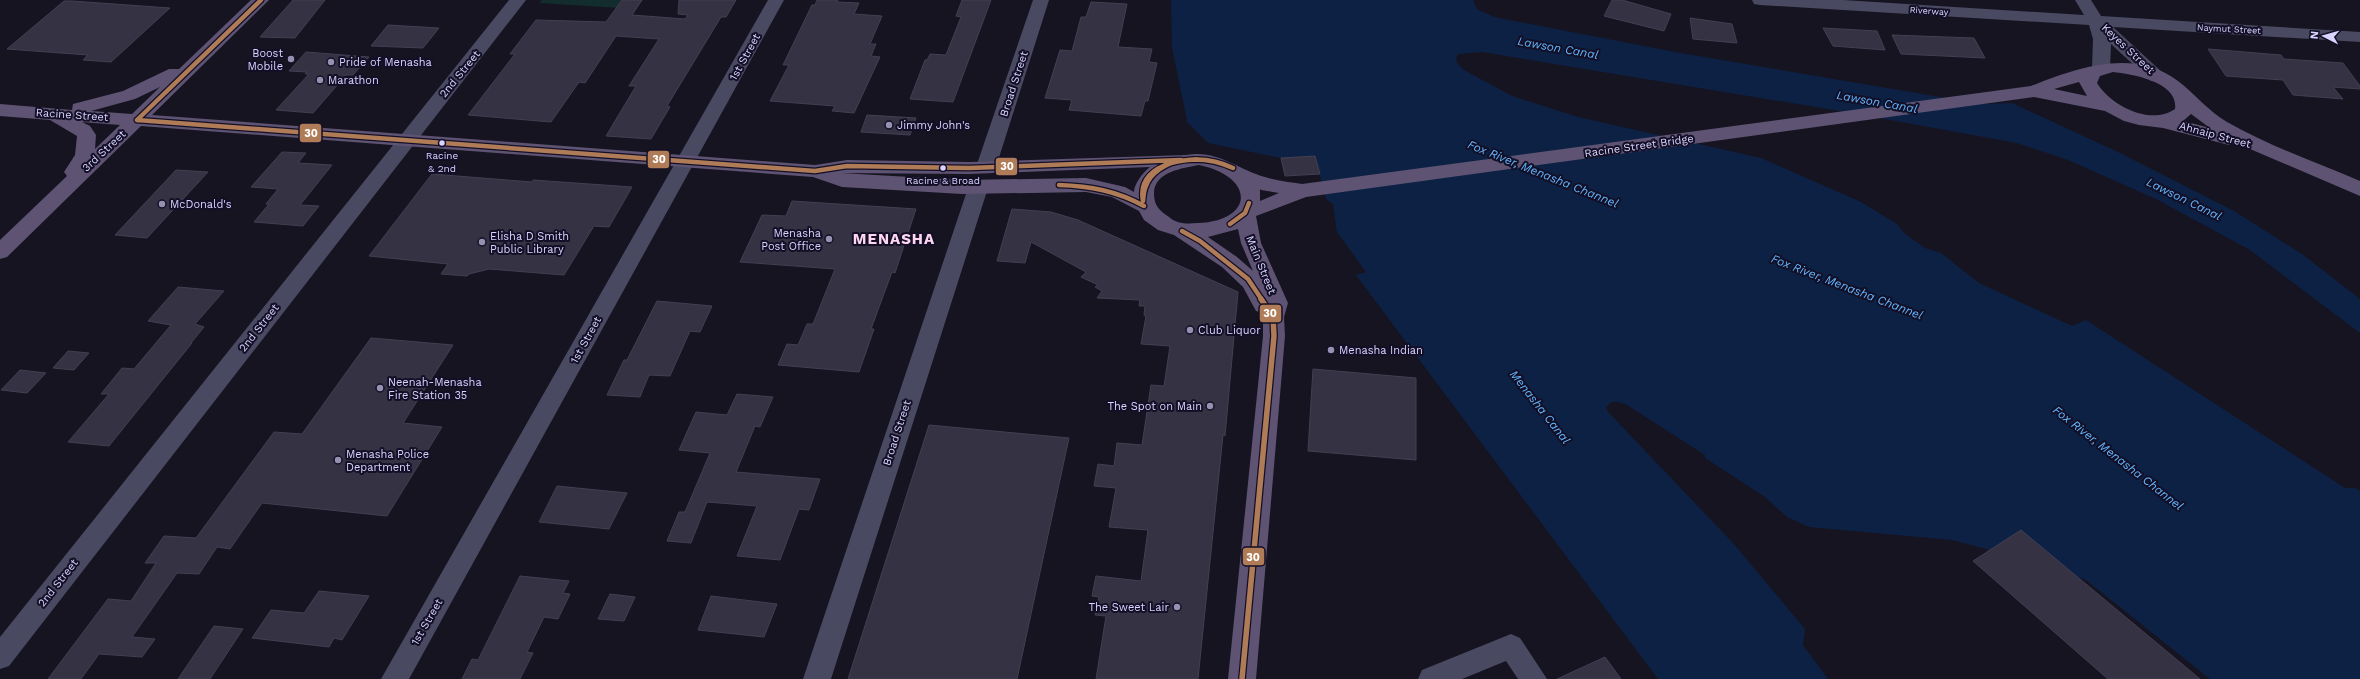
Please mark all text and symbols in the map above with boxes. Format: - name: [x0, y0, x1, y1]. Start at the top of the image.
- street label: Riverway: [1909, 5, 1949, 17]
- north arrow: [2304, 16, 2344, 56]
- street label: Keyes Street: [2099, 21, 2157, 77]
- street label: Naymut Street: [2197, 22, 2261, 36]
- text: N: [2308, 30, 2321, 40]
- street label: 1st Street: [727, 31, 763, 83]
- water label: Lawson Canal: [1517, 34, 1600, 62]
- place label: Boost Mobile: [248, 47, 283, 73]
- street label: 2nd Street: [437, 47, 483, 100]
- street label: Broad Street: [997, 49, 1031, 118]
- marker: Boost Mobile: [286, 54, 296, 64]
- place label: Pride of Menasha: [339, 56, 432, 69]
- marker: Pride of Menasha: [326, 57, 336, 67]
- place label: Marathon: [328, 74, 379, 87]
- marker: Marathon: [315, 75, 325, 85]
- water label: Lawson Canal: [1836, 88, 1919, 116]
- street label: Racine Street: [35, 106, 109, 124]
- place label: Jimmy John's: [897, 119, 970, 132]
- street label: Ahnaip Street: [2178, 119, 2253, 151]
- marker: Jimmy John's: [884, 120, 894, 130]
- line badge: 30: [299, 123, 322, 143]
- street label: 3rd Street: [80, 127, 129, 174]
- text: 30: [304, 127, 318, 140]
- street label: Racine Street Bridge: [1584, 132, 1694, 160]
- water label: Fox River, Menasha Channel: [1466, 137, 1621, 211]
- marker: Racine & 2nd: [437, 138, 447, 148]
- place label: Racine & 2nd: [426, 150, 458, 174]
- line badge: 30: [647, 150, 670, 169]
- text: 30: [652, 153, 666, 166]
- line badge: 30: [995, 157, 1018, 176]
- text: 30: [1000, 160, 1014, 173]
- marker: Racine & Broad: [938, 163, 948, 173]
- place label: Racine & Broad: [906, 175, 980, 186]
- water label: Lawson Canal: [2144, 175, 2224, 223]
- place label: McDonald's: [170, 198, 232, 211]
- marker: McDonald's: [157, 199, 167, 209]
- place label: Menasha Post Office: [761, 227, 821, 253]
- place label: Elisha D Smith Public Library: [490, 230, 569, 256]
- district label: MENASHA: [853, 230, 935, 248]
- marker: Menasha Post Office: [824, 234, 834, 244]
- street label: Main Street: [1243, 234, 1279, 297]
- marker: Elisha D Smith Public Library: [477, 237, 487, 247]
- water label: Fox River, Menasha Channel: [1769, 252, 1925, 323]
- street label: 2nd Street: [236, 301, 282, 354]
- line badge: 30: [1259, 304, 1282, 323]
- text: 30: [1263, 307, 1277, 320]
- street label: 1st Street: [568, 314, 604, 366]
- place label: Club Liquor: [1198, 324, 1261, 337]
- marker: Club Liquor: [1185, 325, 1195, 335]
- place label: Menasha Indian: [1339, 344, 1423, 357]
- marker: Menasha Indian: [1326, 345, 1336, 355]
- water label: Menasha Canal: [1507, 367, 1573, 447]
- place label: Neenah-Menasha Fire Station 35: [388, 376, 482, 402]
- marker: Neenah-Menasha Fire Station 35: [375, 383, 385, 393]
- street label: Broad Street: [880, 398, 914, 467]
- place label: The Spot on Main: [1107, 400, 1202, 413]
- marker: The Spot on Main: [1205, 401, 1215, 411]
- water label: Fox River, Menasha Channel: [2050, 403, 2186, 513]
- place label: Menasha Police Department: [346, 448, 429, 474]
- marker: Menasha Police Department: [333, 455, 343, 465]
- line badge: 30: [1242, 547, 1265, 566]
- text: 30: [1246, 551, 1260, 564]
- street label: 2nd Street: [35, 556, 81, 609]
- street label: 1st Street: [408, 596, 446, 648]
- place label: The Sweet Lair: [1088, 601, 1170, 614]
- marker: The Sweet Lair: [1172, 602, 1182, 612]

